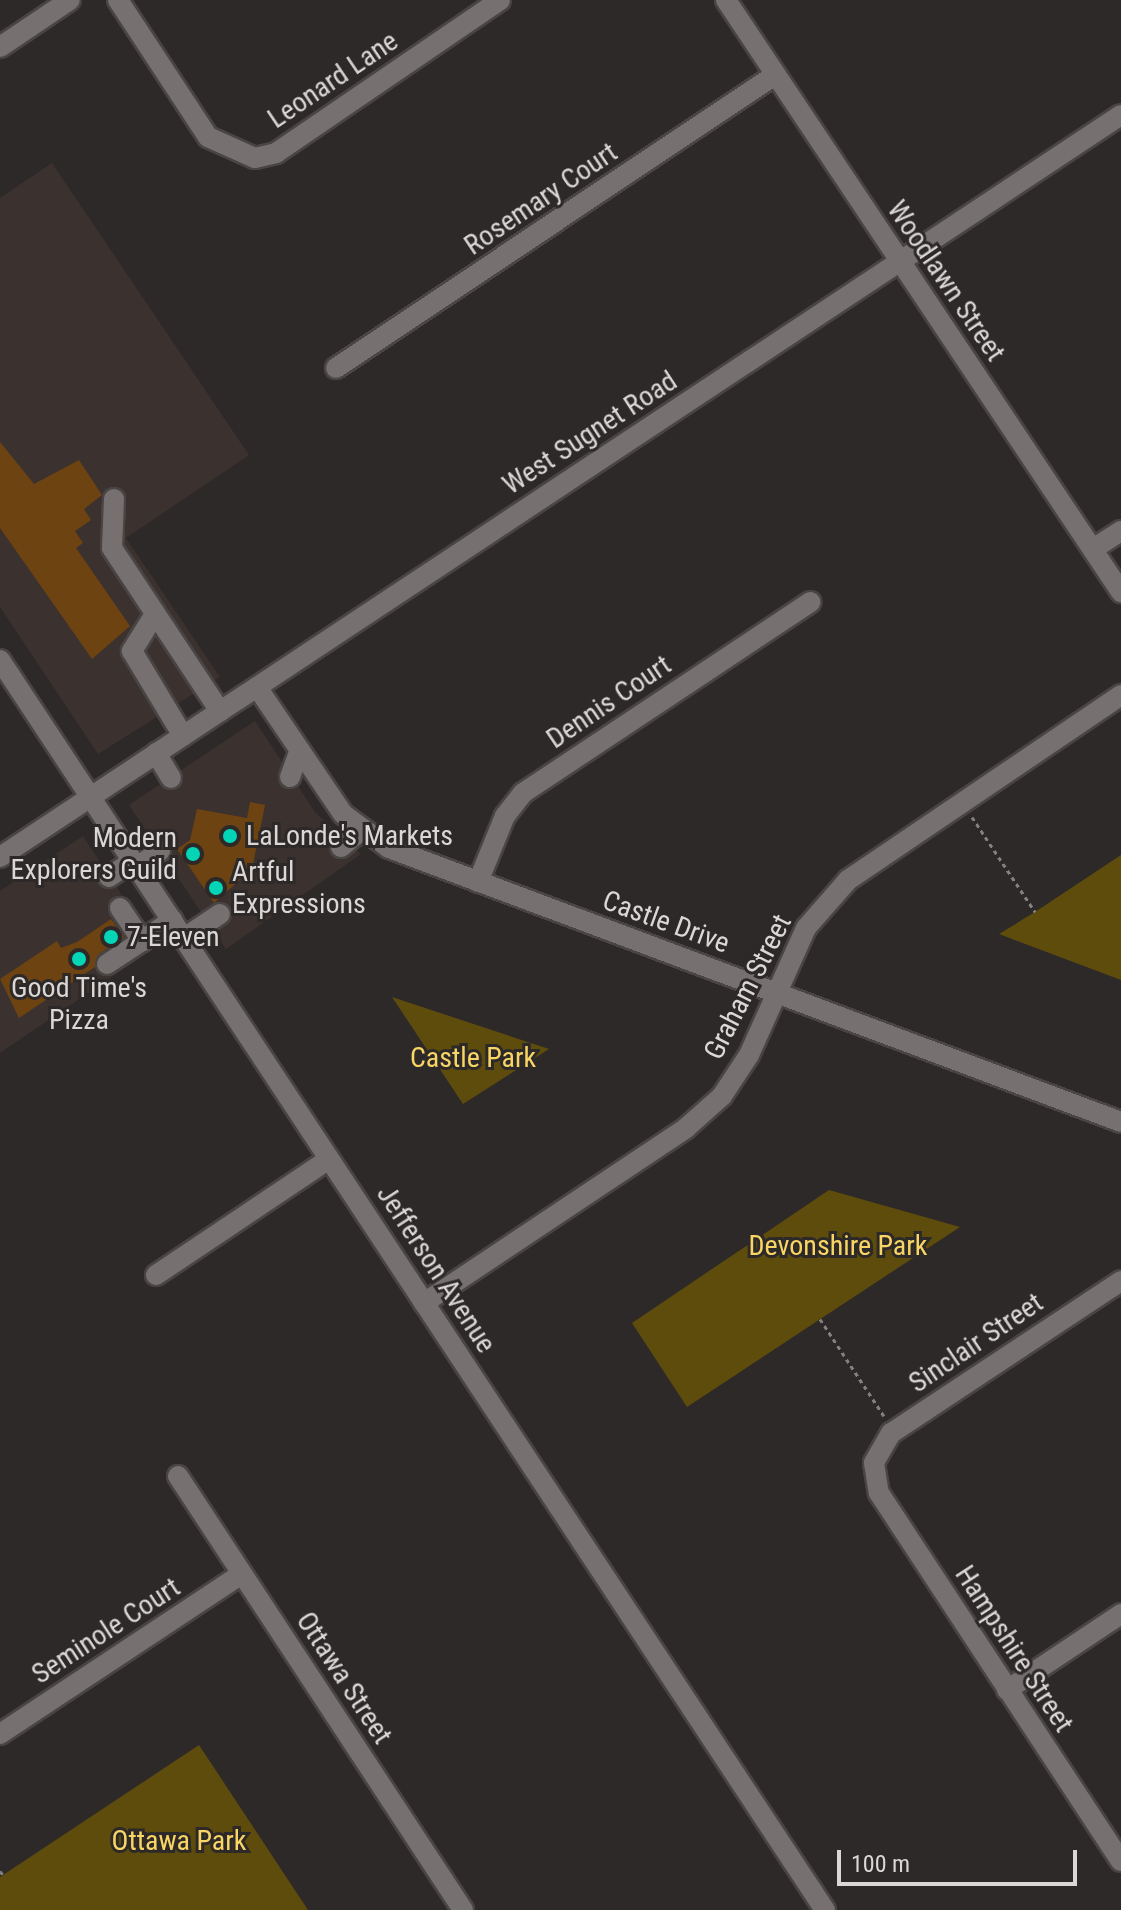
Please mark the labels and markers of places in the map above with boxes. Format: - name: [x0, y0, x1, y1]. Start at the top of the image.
- place label: LaLonde's Markets: [246, 819, 453, 853]
- place label: Modern Explorers Guild: [11, 821, 177, 887]
- marker: LaLonde's Markets: [221, 827, 239, 845]
- marker: Modern Explorers Guild: [184, 845, 202, 863]
- place label: Artful Expressions: [232, 855, 366, 921]
- marker: Artful Expressions: [207, 879, 225, 897]
- place label: 7-Eleven: [127, 920, 220, 954]
- marker: 7-Eleven: [102, 928, 120, 946]
- marker: Good Time's Pizza: [70, 950, 88, 968]
- place label: Good Time's Pizza: [11, 971, 147, 1037]

